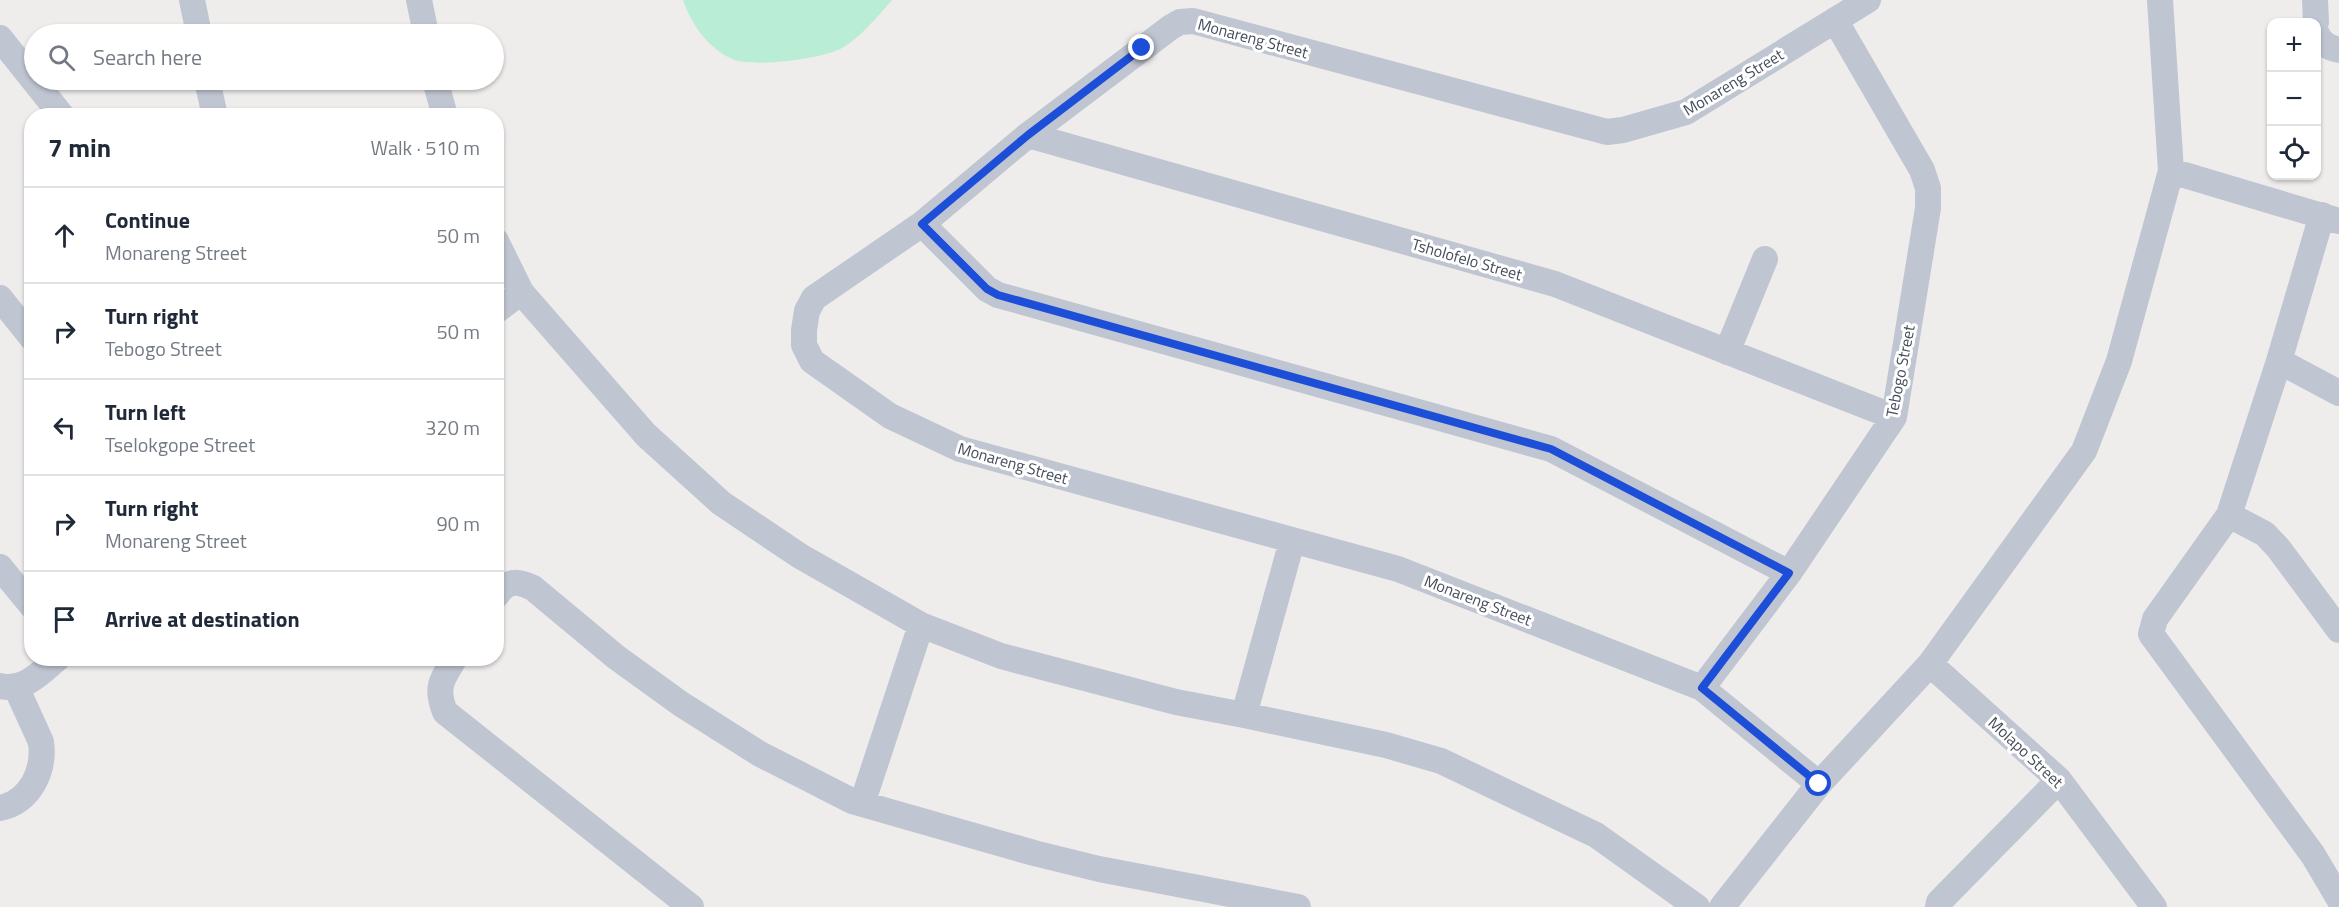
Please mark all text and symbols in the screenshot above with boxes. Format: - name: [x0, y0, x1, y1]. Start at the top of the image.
- street label: Monareng Street: [1195, 12, 1311, 64]
- map controls: [2267, 18, 2321, 180]
- button: +: [2267, 18, 2321, 72]
- search box: [24, 24, 504, 90]
- route end: [1128, 34, 1154, 60]
- text: Search here: [93, 40, 202, 74]
- icon: search: [45, 41, 78, 74]
- street label: Monareng Street: [1678, 42, 1788, 122]
- button: −: [2267, 72, 2321, 126]
- button: locate: [2267, 126, 2321, 180]
- text: 7 min: [48, 128, 111, 167]
- text: Walk · 510 m: [371, 132, 480, 163]
- text: Continue: [105, 203, 190, 237]
- icon: ahead: [48, 219, 81, 252]
- text: 50 m: [436, 220, 480, 251]
- street label: Tsholofelo Street: [1409, 232, 1525, 286]
- text: Monareng Street: [105, 237, 247, 268]
- text: Turn right: [105, 299, 199, 333]
- icon: right: [48, 315, 81, 348]
- text: 50 m: [436, 316, 480, 347]
- street label: Tebogo Street: [1879, 323, 1921, 419]
- text: Tebogo Street: [105, 333, 222, 364]
- text: Turn left: [105, 395, 186, 429]
- icon: left: [48, 411, 81, 444]
- text: 320 m: [425, 412, 480, 443]
- text: Tselokgope Street: [105, 429, 255, 460]
- street label: Monareng Street: [955, 436, 1071, 490]
- text: Turn right: [105, 491, 199, 525]
- icon: right: [48, 507, 81, 540]
- text: 90 m: [436, 508, 480, 539]
- text: Monareng Street: [105, 525, 247, 556]
- street label: Monareng Street: [1421, 568, 1536, 632]
- text: Arrive at destination: [105, 602, 300, 636]
- icon: arrive: [48, 603, 81, 636]
- street label: Molapo Street: [1983, 711, 2069, 793]
- route start: [1805, 770, 1831, 796]

